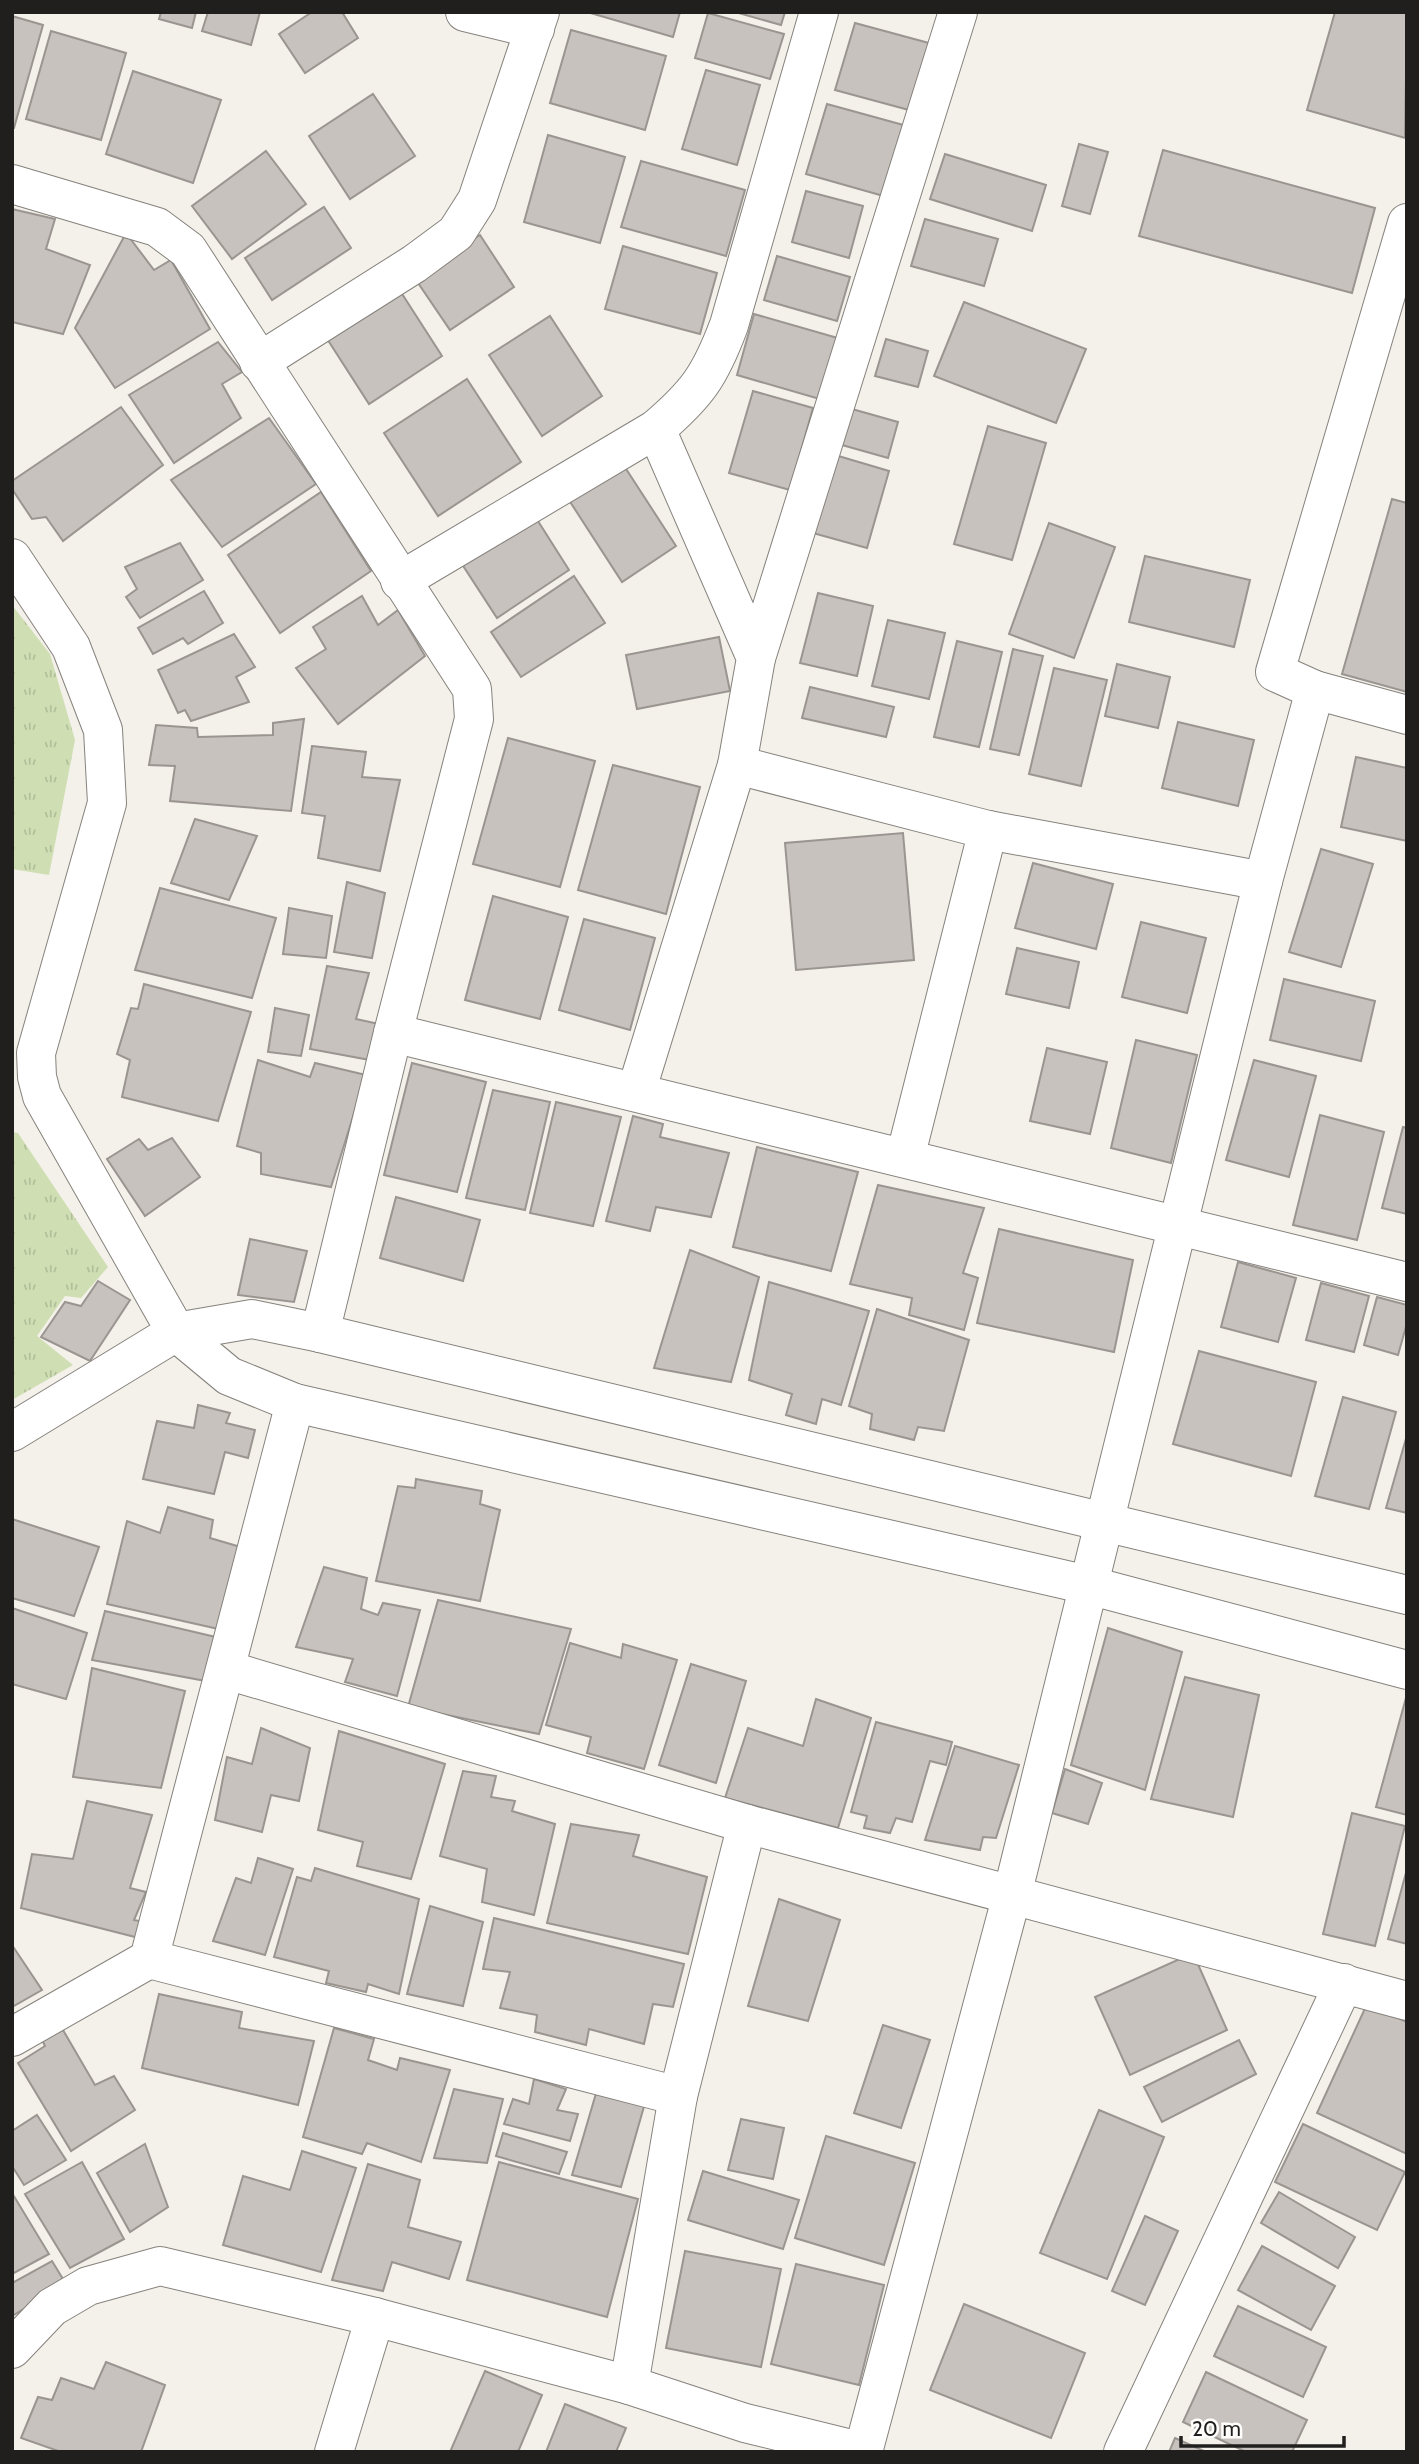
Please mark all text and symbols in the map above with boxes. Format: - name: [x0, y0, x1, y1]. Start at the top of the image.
- scale bar: [1181, 2404, 1344, 2448]
- text: 20 m: [1192, 2416, 1241, 2441]

